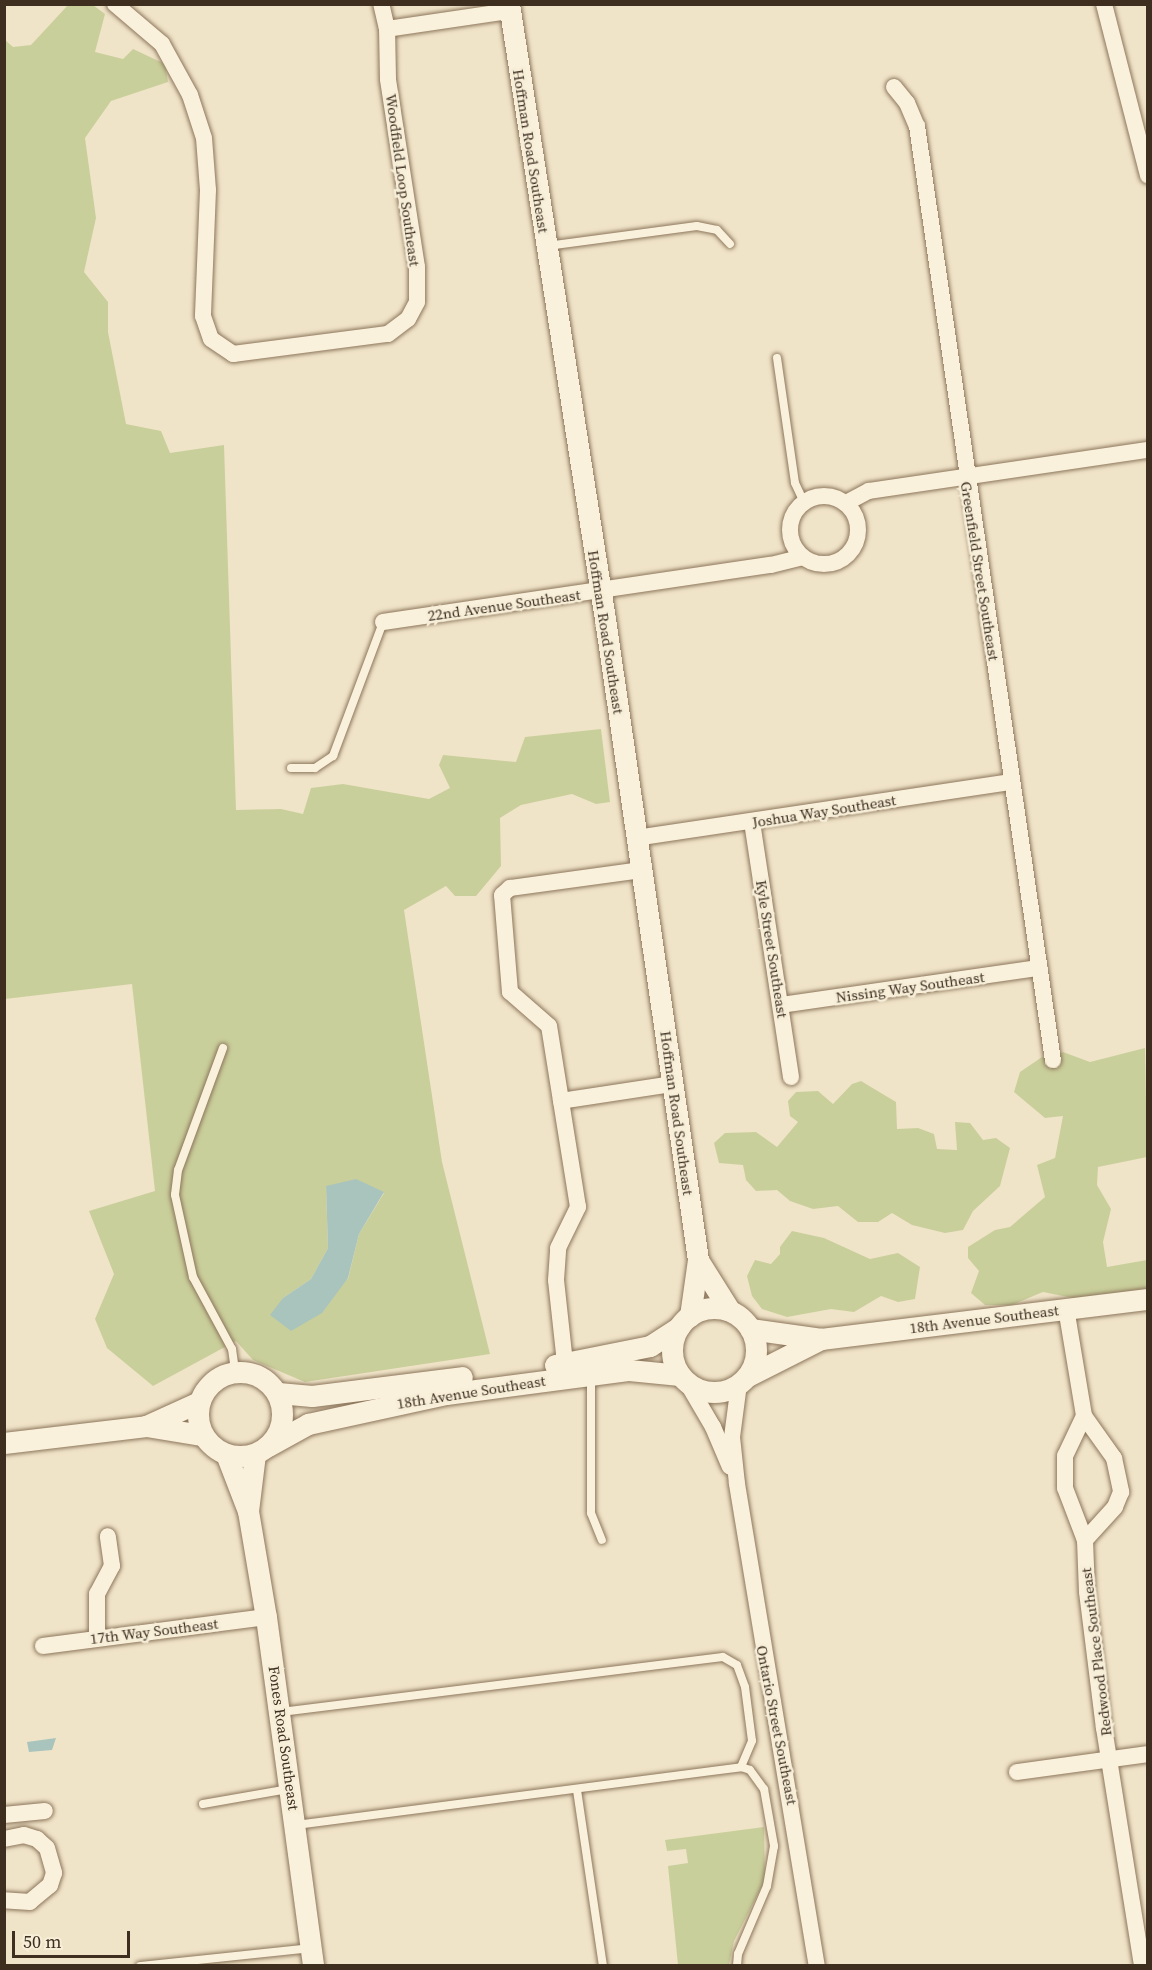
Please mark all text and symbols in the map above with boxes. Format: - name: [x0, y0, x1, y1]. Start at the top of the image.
- street label: Hoffman Road Southeast: [509, 68, 553, 234]
- street label: Woodfield Loop Southeast: [382, 93, 424, 267]
- street label: Greenfield Street Southeast: [957, 480, 1003, 662]
- street label: Hoffman Road Southeast: [584, 549, 628, 715]
- street label: 22nd Avenue Southeast: [427, 585, 581, 625]
- street label: Joshua Way Southeast: [751, 791, 897, 831]
- street label: Kyle Street Southeast: [752, 879, 792, 1019]
- street label: Nissing Way Southeast: [834, 968, 986, 1006]
- street label: Hoffman Road Southeast: [657, 1030, 697, 1196]
- street label: 18th Avenue Southeast: [908, 1301, 1060, 1337]
- street label: 18th Avenue Southeast: [395, 1371, 547, 1413]
- street label: Redwood Place Southeast: [1077, 1567, 1115, 1737]
- street label: 17th Way Southeast: [89, 1614, 219, 1648]
- street label: Ontario Street Southeast: [753, 1644, 801, 1806]
- street label: Fones Road Southeast: [265, 1665, 303, 1811]
- scale bar: [15, 1919, 134, 1957]
- text: 50 m: [23, 1929, 61, 1954]

